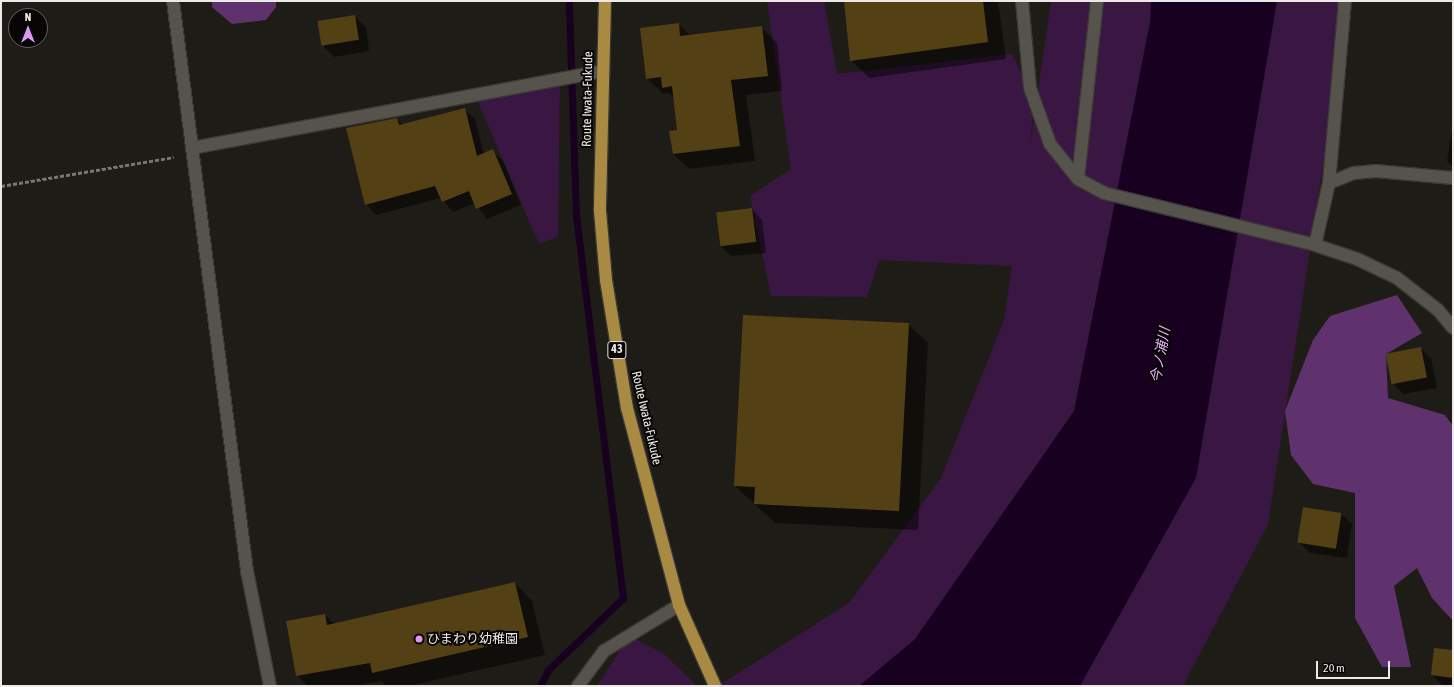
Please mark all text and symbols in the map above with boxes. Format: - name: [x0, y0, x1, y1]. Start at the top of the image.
- north arrow: [8, 8, 48, 48]
- text: N: [25, 11, 31, 23]
- street label: Route Iwata-Fukude: [579, 51, 597, 147]
- water label: 今ノ浦川: [1147, 326, 1173, 384]
- road number: 43: [607, 340, 627, 360]
- street label: Route Iwata-Fukude: [628, 370, 664, 466]
- place label: ひまわり幼稚園: [427, 631, 518, 647]
- marker: ひまわり幼稚園: [414, 634, 424, 644]
- scale bar: [1318, 653, 1392, 679]
- text: 20 m: [1323, 661, 1345, 675]

